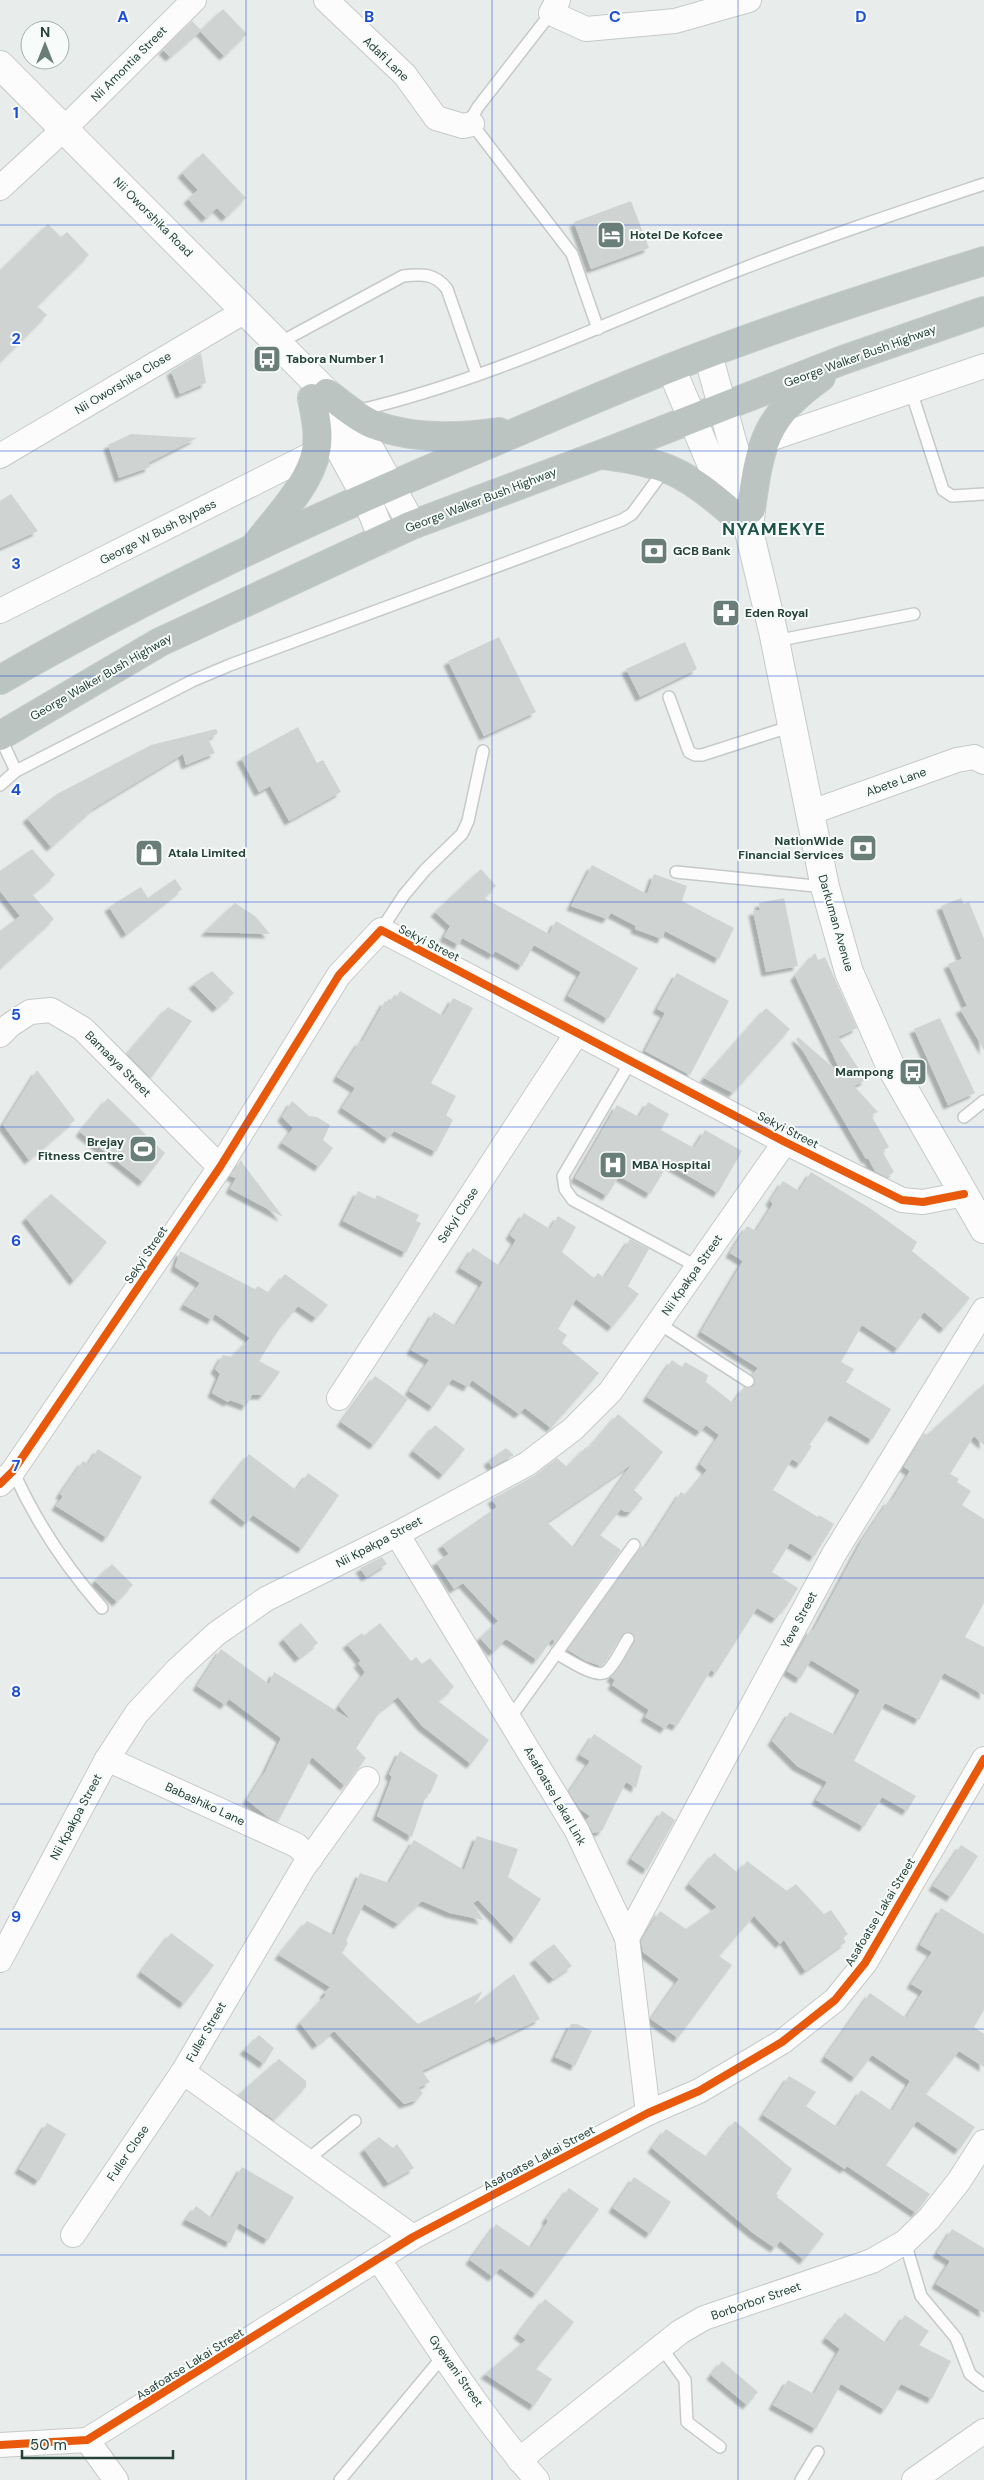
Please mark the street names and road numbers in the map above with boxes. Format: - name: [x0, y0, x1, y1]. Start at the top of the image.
- street label: Nii Amontia Street: [88, 22, 171, 105]
- street label: Adafi Lane: [360, 33, 413, 85]
- street label: Nii Oworshika Road: [110, 174, 196, 260]
- street label: George Walker Bush Highway: [782, 321, 939, 391]
- street label: Nii Oworshika Close: [72, 348, 174, 418]
- street label: George Walker Bush Highway: [403, 464, 559, 536]
- street label: George W Bush Bypass: [97, 496, 219, 568]
- street label: George Walker Bush Highway: [27, 630, 175, 724]
- street label: Abete Lane: [864, 764, 929, 800]
- street label: Darkuman Avenue: [814, 873, 858, 974]
- street label: Sekyi Street: [396, 921, 463, 965]
- street label: Bamaaya Street: [81, 1027, 155, 1101]
- street label: Sekyi Street: [755, 1108, 822, 1152]
- street label: Sekyi Close: [434, 1184, 482, 1246]
- street label: Sekyi Street: [121, 1223, 171, 1287]
- street label: Nii Kpakpa Street: [658, 1231, 726, 1319]
- street label: Nii Kpakpa Street: [333, 1512, 425, 1572]
- street label: Yeve Street: [777, 1588, 821, 1651]
- street label: Asafoatse Lakai Link: [520, 1743, 590, 1849]
- street label: Nii Kpakpa Street: [46, 1771, 106, 1863]
- street label: Babashiko Lane: [163, 1779, 248, 1830]
- street label: Asafoatse Lakai Street: [841, 1854, 919, 1969]
- street label: Fuller Street: [182, 1999, 230, 2065]
- street label: Fuller Close: [103, 2122, 153, 2184]
- street label: Asafoatse Lakai Street: [480, 2122, 598, 2194]
- street label: Borborbor Street: [709, 2278, 803, 2324]
- street label: Asafoatse Lakai Street: [133, 2324, 247, 2404]
- street label: Gyewani Street: [425, 2332, 487, 2410]

